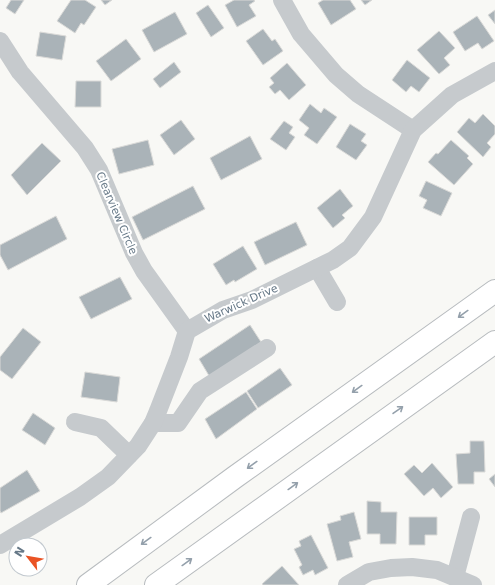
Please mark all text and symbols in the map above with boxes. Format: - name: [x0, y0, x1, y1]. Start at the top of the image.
- street label: Clearview Circle: [93, 170, 140, 257]
- street label: Warwick Drive: [203, 281, 280, 325]
- one-way arrow: [458, 310, 469, 318]
- one-way arrow: [352, 385, 363, 393]
- one-way arrow: [392, 406, 403, 414]
- one-way arrow: [246, 461, 257, 469]
- one-way arrow: [287, 482, 298, 490]
- north arrow: [8, 537, 48, 577]
- one-way arrow: [141, 537, 152, 545]
- text: N: [12, 545, 28, 559]
- one-way arrow: [182, 558, 193, 566]

